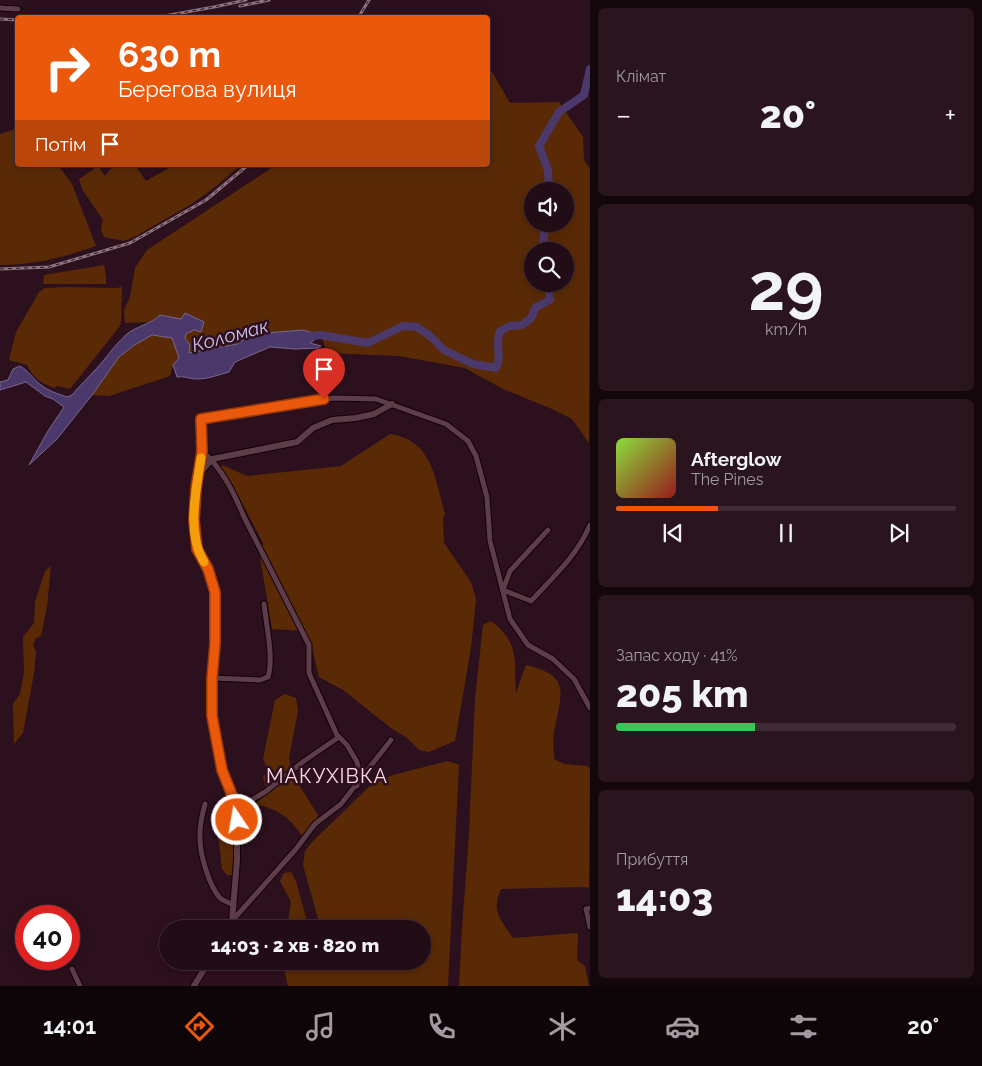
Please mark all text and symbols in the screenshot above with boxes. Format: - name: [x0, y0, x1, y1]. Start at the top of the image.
- text: 630 m: [118, 34, 221, 75]
- icon: right: [35, 35, 100, 100]
- text: Клімат: [616, 67, 666, 86]
- text: Берегова вулиця: [118, 76, 297, 102]
- text: 20°: [760, 92, 816, 137]
- text: −: [616, 99, 631, 132]
- text: +: [944, 99, 956, 132]
- icon: arrive: [96, 130, 124, 158]
- text: Потім: [35, 133, 86, 155]
- map controls: [524, 182, 574, 292]
- button: sound: [524, 182, 574, 232]
- button: search: [524, 242, 574, 292]
- text: 29: [749, 249, 823, 325]
- water label: Коломак: [189, 314, 271, 356]
- text: km/h: [765, 320, 807, 339]
- pin: [303, 348, 345, 399]
- icon: arrive: [310, 355, 338, 383]
- text: Afterglow: [691, 448, 781, 470]
- text: The Pines: [691, 470, 763, 489]
- icon: previous: [659, 519, 687, 547]
- icon: pause: [772, 519, 800, 547]
- icon: next: [885, 519, 913, 547]
- text: Запас ходу · 41%: [616, 646, 737, 665]
- text: 205 km: [616, 671, 749, 716]
- district label: МАКУХІВКА: [266, 764, 388, 788]
- position arrow: [210, 793, 262, 845]
- text: Прибуття: [616, 850, 688, 869]
- text: 14:03: [616, 875, 713, 920]
- speed limit sign: 40: [15, 905, 80, 970]
- text: 14:03 · 2 хв · 820 m: [211, 934, 379, 956]
- icon: directions: [182, 1009, 217, 1044]
- icon: music: [303, 1009, 338, 1044]
- icon: phone: [424, 1009, 459, 1044]
- icon: climate: [545, 1009, 580, 1044]
- icon: car: [665, 1009, 700, 1044]
- icon: filters: [786, 1009, 821, 1044]
- text: 14:01: [43, 1013, 96, 1039]
- text: 20°: [907, 1013, 939, 1039]

